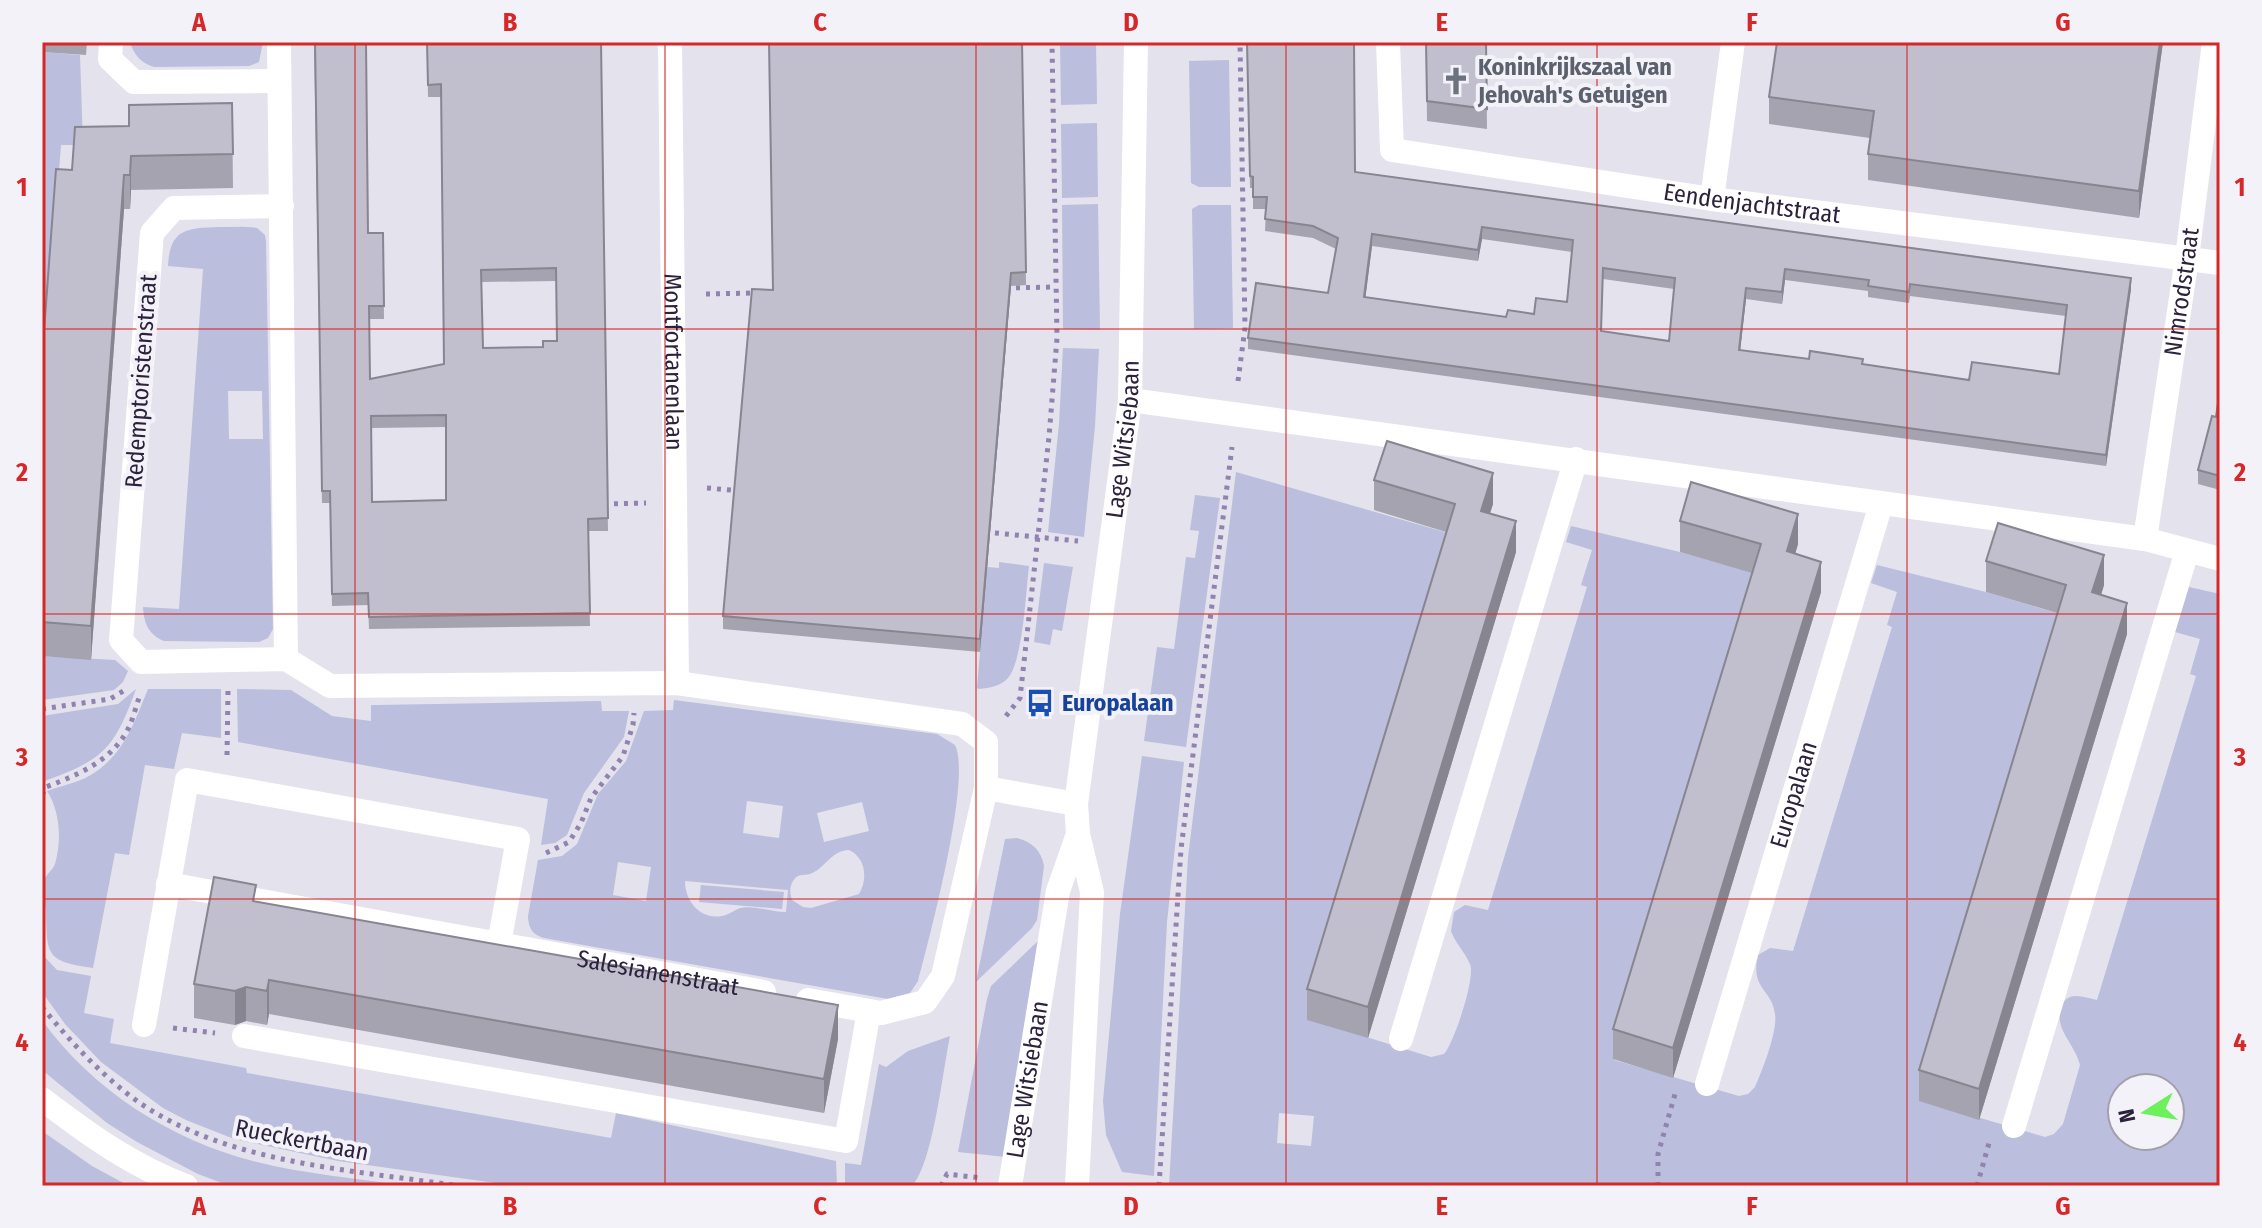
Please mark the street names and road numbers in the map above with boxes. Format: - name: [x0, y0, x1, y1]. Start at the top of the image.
- street label: Eendenjachtstraat: [1661, 178, 1842, 229]
- street label: Nimrodstraat: [2159, 226, 2205, 358]
- street label: Redemptoristenstraat: [120, 273, 162, 489]
- street label: Montfortanenlaan: [659, 273, 688, 451]
- street label: Lage Witsiebaan: [1100, 360, 1145, 520]
- street label: Europalaan: [1765, 738, 1823, 852]
- street label: Salesianenstraat: [575, 944, 741, 1001]
- street label: Lage Witsiebaan: [1001, 999, 1054, 1160]
- street label: Rueckertbaan: [233, 1113, 371, 1167]

